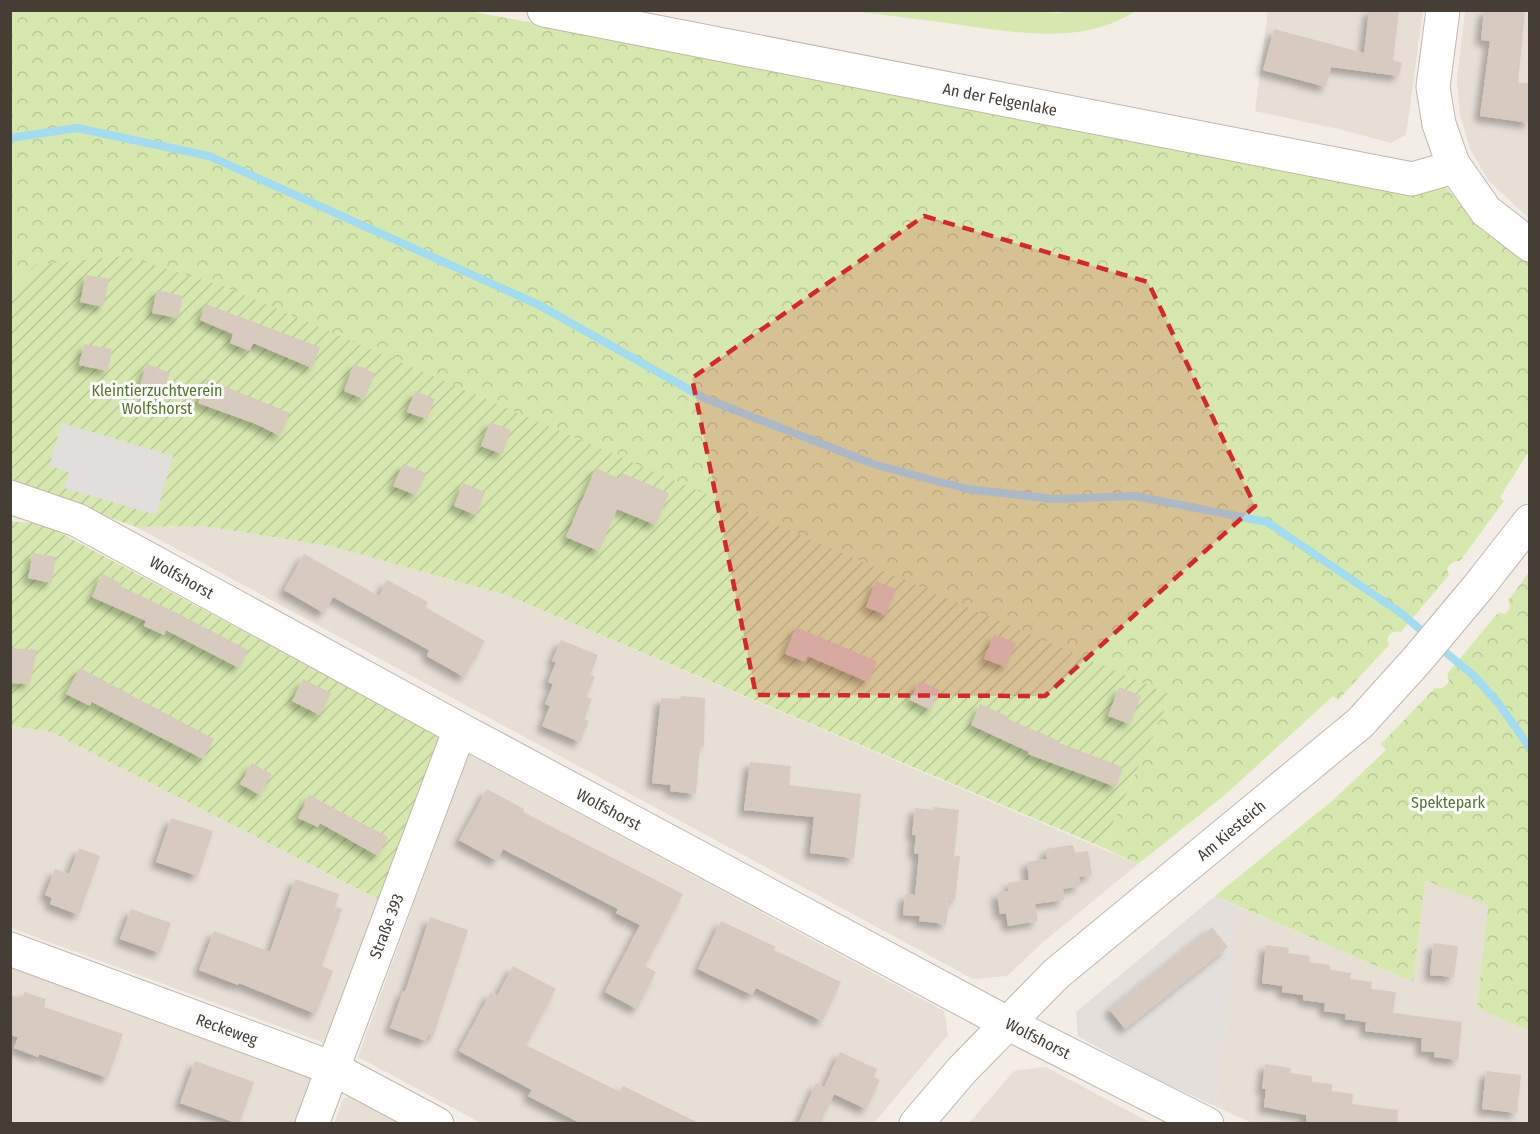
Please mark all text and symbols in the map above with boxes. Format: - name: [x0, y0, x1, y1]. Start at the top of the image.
- street label: An der Felgenlake: [941, 79, 1059, 120]
- park label: Kleintierzuchtverein Wolfshorst: [91, 381, 223, 418]
- street label: Wolfshorst: [146, 552, 218, 603]
- street label: Wolfshorst: [573, 785, 645, 835]
- park label: Spektepark: [1411, 793, 1486, 812]
- street label: Am Kiesteich: [1193, 796, 1270, 865]
- street label: Straße 393: [365, 891, 408, 961]
- street label: Reckeweg: [193, 1010, 261, 1050]
- street label: Wolfshorst: [1002, 1014, 1074, 1063]

